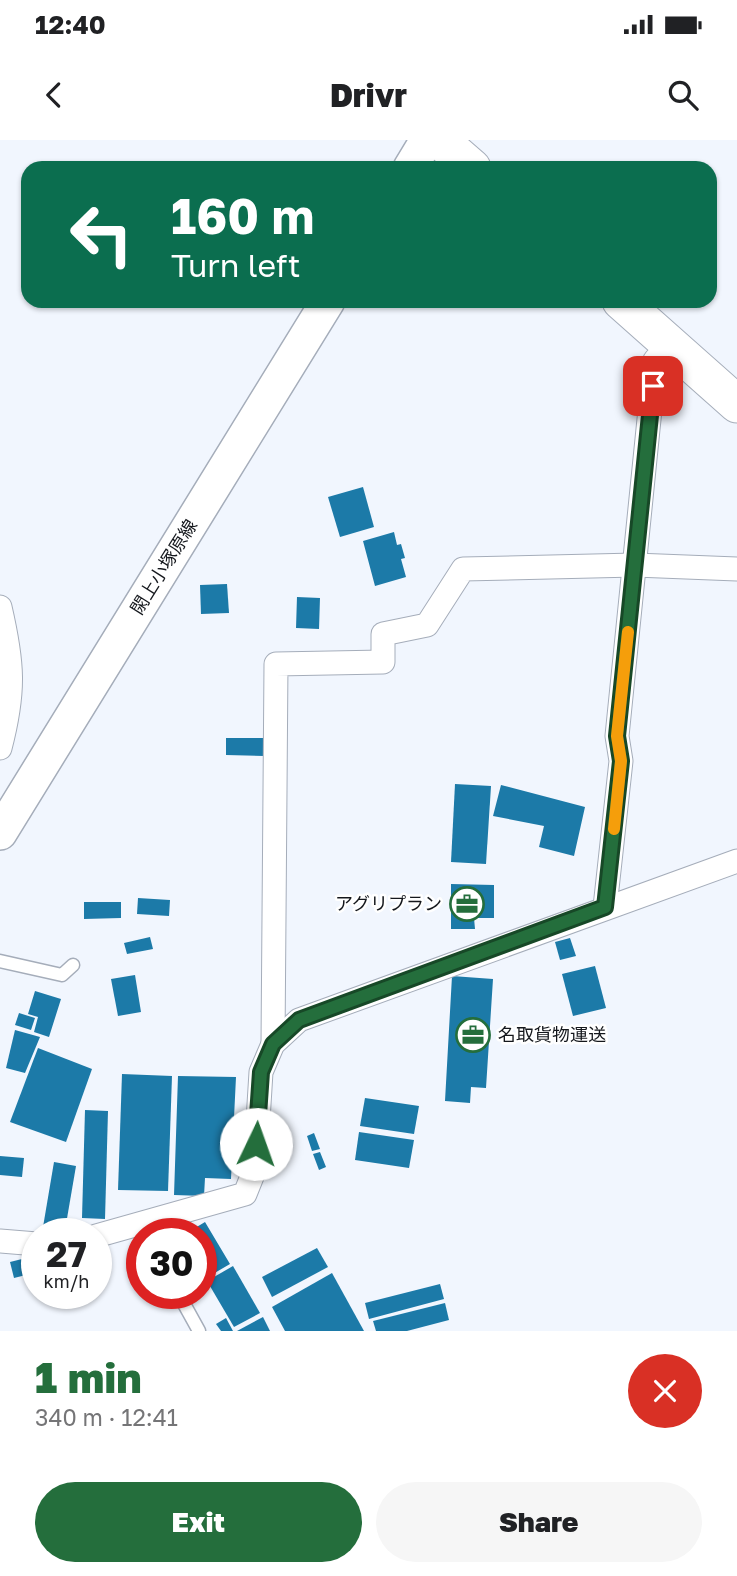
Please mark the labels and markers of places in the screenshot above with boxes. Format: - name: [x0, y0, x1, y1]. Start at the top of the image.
- pin: [623, 356, 683, 416]
- office icon: アグリプラン: [448, 885, 486, 923]
- place label: アグリプラン: [335, 892, 442, 914]
- office icon: 名取貨物運送: [454, 1016, 492, 1054]
- place label: 名取貨物運送: [498, 1023, 606, 1045]

